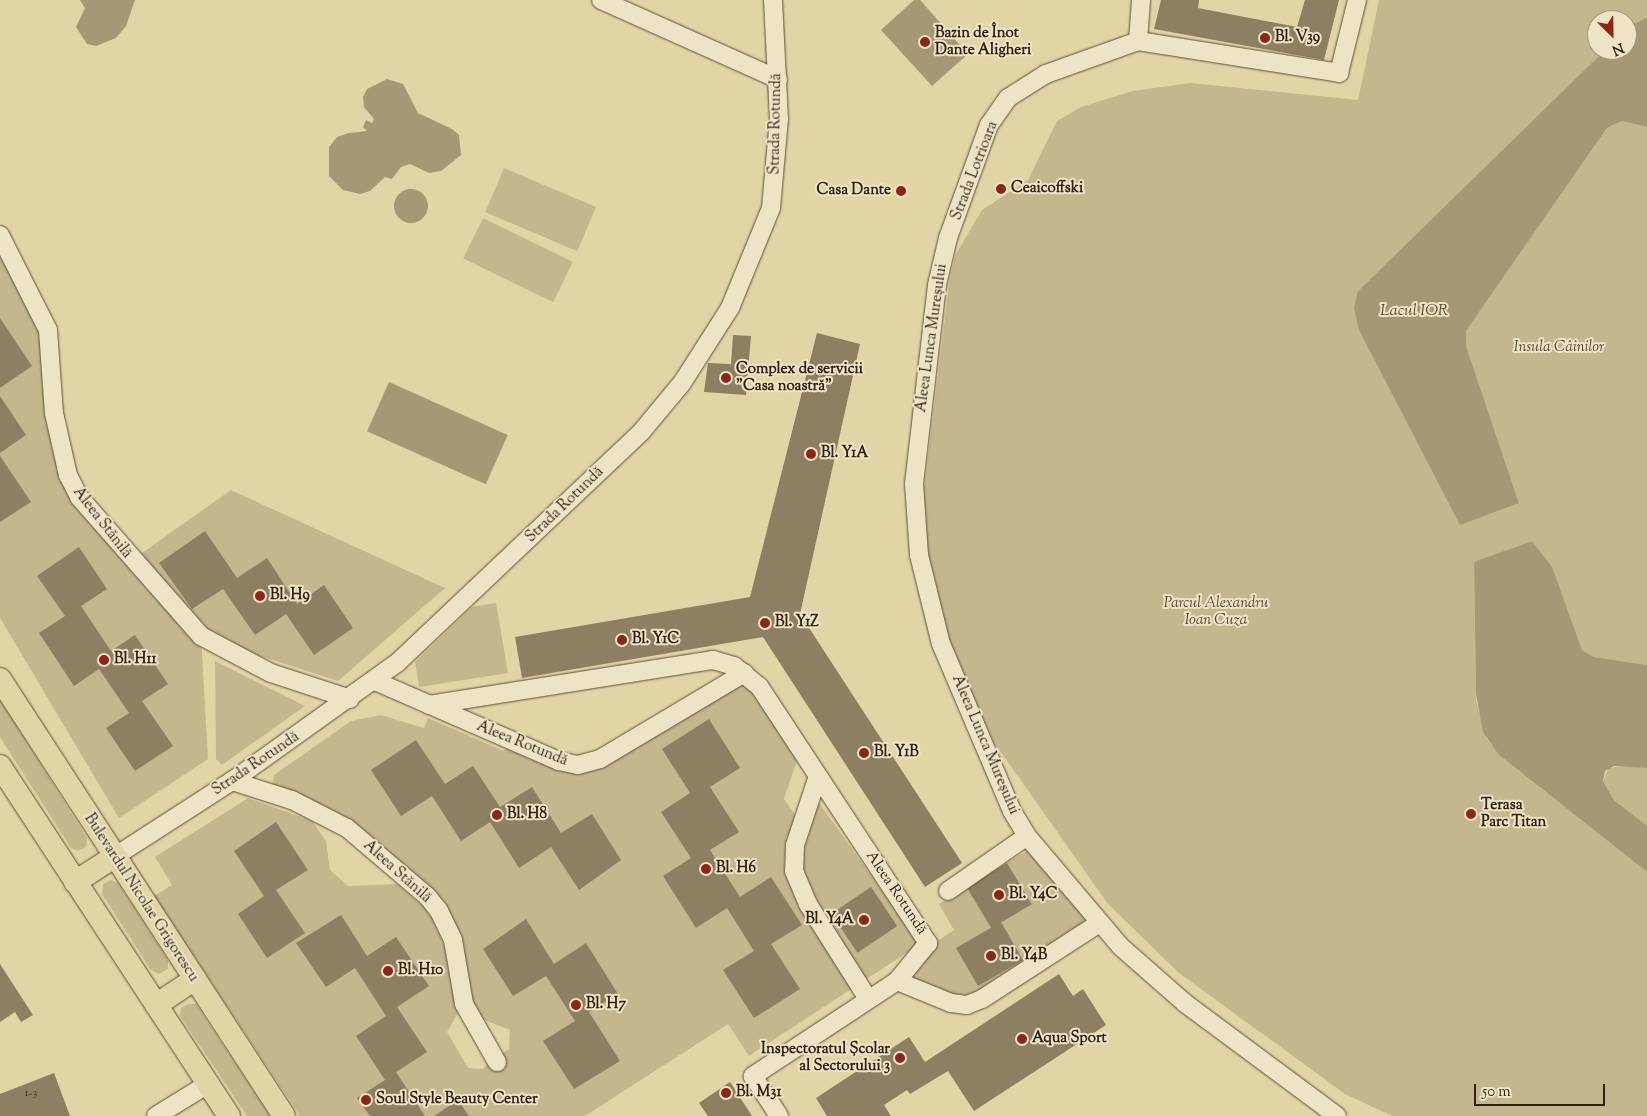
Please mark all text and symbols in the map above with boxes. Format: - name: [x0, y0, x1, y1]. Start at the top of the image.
- north arrow: [1587, 10, 1637, 60]
- place label: Bazin de Înot Dante Aligheri: [935, 24, 1031, 59]
- place label: Bl. V39: [1275, 29, 1320, 47]
- marker: Bl. V39: [1259, 32, 1271, 44]
- marker: Bazin de Înot Dante Aligheri: [919, 36, 931, 48]
- text: N: [1608, 36, 1627, 59]
- street label: Strada Rotundă: [766, 73, 786, 175]
- street label: Strada Lotrioara: [948, 119, 1002, 223]
- place label: Ceaicoffski: [1011, 180, 1083, 198]
- place label: Casa Dante: [817, 182, 891, 200]
- marker: Ceaicoffski: [995, 183, 1007, 195]
- marker: Casa Dante: [895, 185, 907, 197]
- street label: Aleea Lunca Mureșului: [913, 263, 951, 413]
- water label: Lacul IOR: [1380, 302, 1448, 322]
- park label: Insula Câinilor: [1514, 339, 1604, 357]
- place label: Complex de servicii "Casa noastră": [736, 360, 863, 395]
- marker: Complex de servicii "Casa noastră": [720, 372, 732, 384]
- place label: Bl. Y1A: [821, 445, 868, 463]
- marker: Bl. Y1A: [805, 448, 817, 460]
- street label: Strada Rotundă: [522, 463, 608, 547]
- street label: Aleea Stănilă: [69, 484, 135, 562]
- place label: Bl. H9: [270, 587, 310, 605]
- marker: Bl. H9: [254, 590, 266, 602]
- park label: Parcul Alexandru Ioan Cuza: [1164, 594, 1268, 629]
- place label: Bl. Y1Z: [775, 614, 819, 632]
- marker: Bl. Y1Z: [759, 617, 771, 629]
- place label: Bl. Y1C: [632, 631, 679, 649]
- marker: Bl. Y1C: [616, 634, 628, 646]
- place label: Bl. H11: [114, 651, 157, 669]
- marker: Bl. H11: [98, 654, 110, 666]
- street label: Aleea Lunca Mureșului: [947, 673, 1023, 817]
- street label: Aleea Rotundă: [474, 718, 570, 770]
- street label: Strada Rotundă: [209, 728, 303, 800]
- place label: Bl. Y1B: [874, 744, 919, 762]
- marker: Bl. Y1B: [858, 747, 870, 759]
- place label: Terasa Parc Titan: [1481, 796, 1546, 831]
- place label: Bl. H8: [507, 806, 547, 824]
- marker: Terasa Parc Titan: [1465, 808, 1477, 820]
- marker: Bl. H8: [491, 809, 503, 821]
- street label: Bulevardul Nicolae Grigorescu: [80, 811, 202, 985]
- street label: Aleea Stănilă: [359, 837, 435, 907]
- street label: Aleea Rotundă: [862, 848, 930, 938]
- place label: Bl. H6: [716, 860, 756, 878]
- marker: Bl. H6: [700, 863, 712, 875]
- place label: Bl. Y4C: [1009, 886, 1058, 904]
- marker: Bl. Y4C: [993, 889, 1005, 901]
- place label: Bl. Y4A: [805, 911, 854, 929]
- marker: Bl. Y4A: [858, 914, 870, 926]
- place label: Bl. Y4B: [1001, 947, 1047, 965]
- marker: Bl. Y4B: [985, 950, 997, 962]
- place label: Bl. H10: [398, 962, 443, 980]
- marker: Bl. H10: [382, 965, 394, 977]
- place label: Bl. H7: [586, 996, 626, 1014]
- marker: Bl. H7: [570, 999, 582, 1011]
- place label: Aqua Sport: [1032, 1030, 1107, 1048]
- marker: Aqua Sport: [1016, 1033, 1028, 1045]
- place label: Inspectoratul Școlar al Sectorului 3: [761, 1040, 890, 1075]
- marker: Inspectoratul Școlar al Sectorului 3: [894, 1052, 906, 1064]
- scale bar: [1477, 1074, 1608, 1106]
- text: 50 m: [1482, 1082, 1511, 1103]
- place label: Bl. M31: [736, 1084, 781, 1102]
- house number: 1-3: [25, 1087, 37, 1101]
- marker: Bl. M31: [720, 1087, 732, 1099]
- place label: Soul Style Beauty Center: [376, 1091, 538, 1109]
- marker: Soul Style Beauty Center: [360, 1094, 372, 1106]

